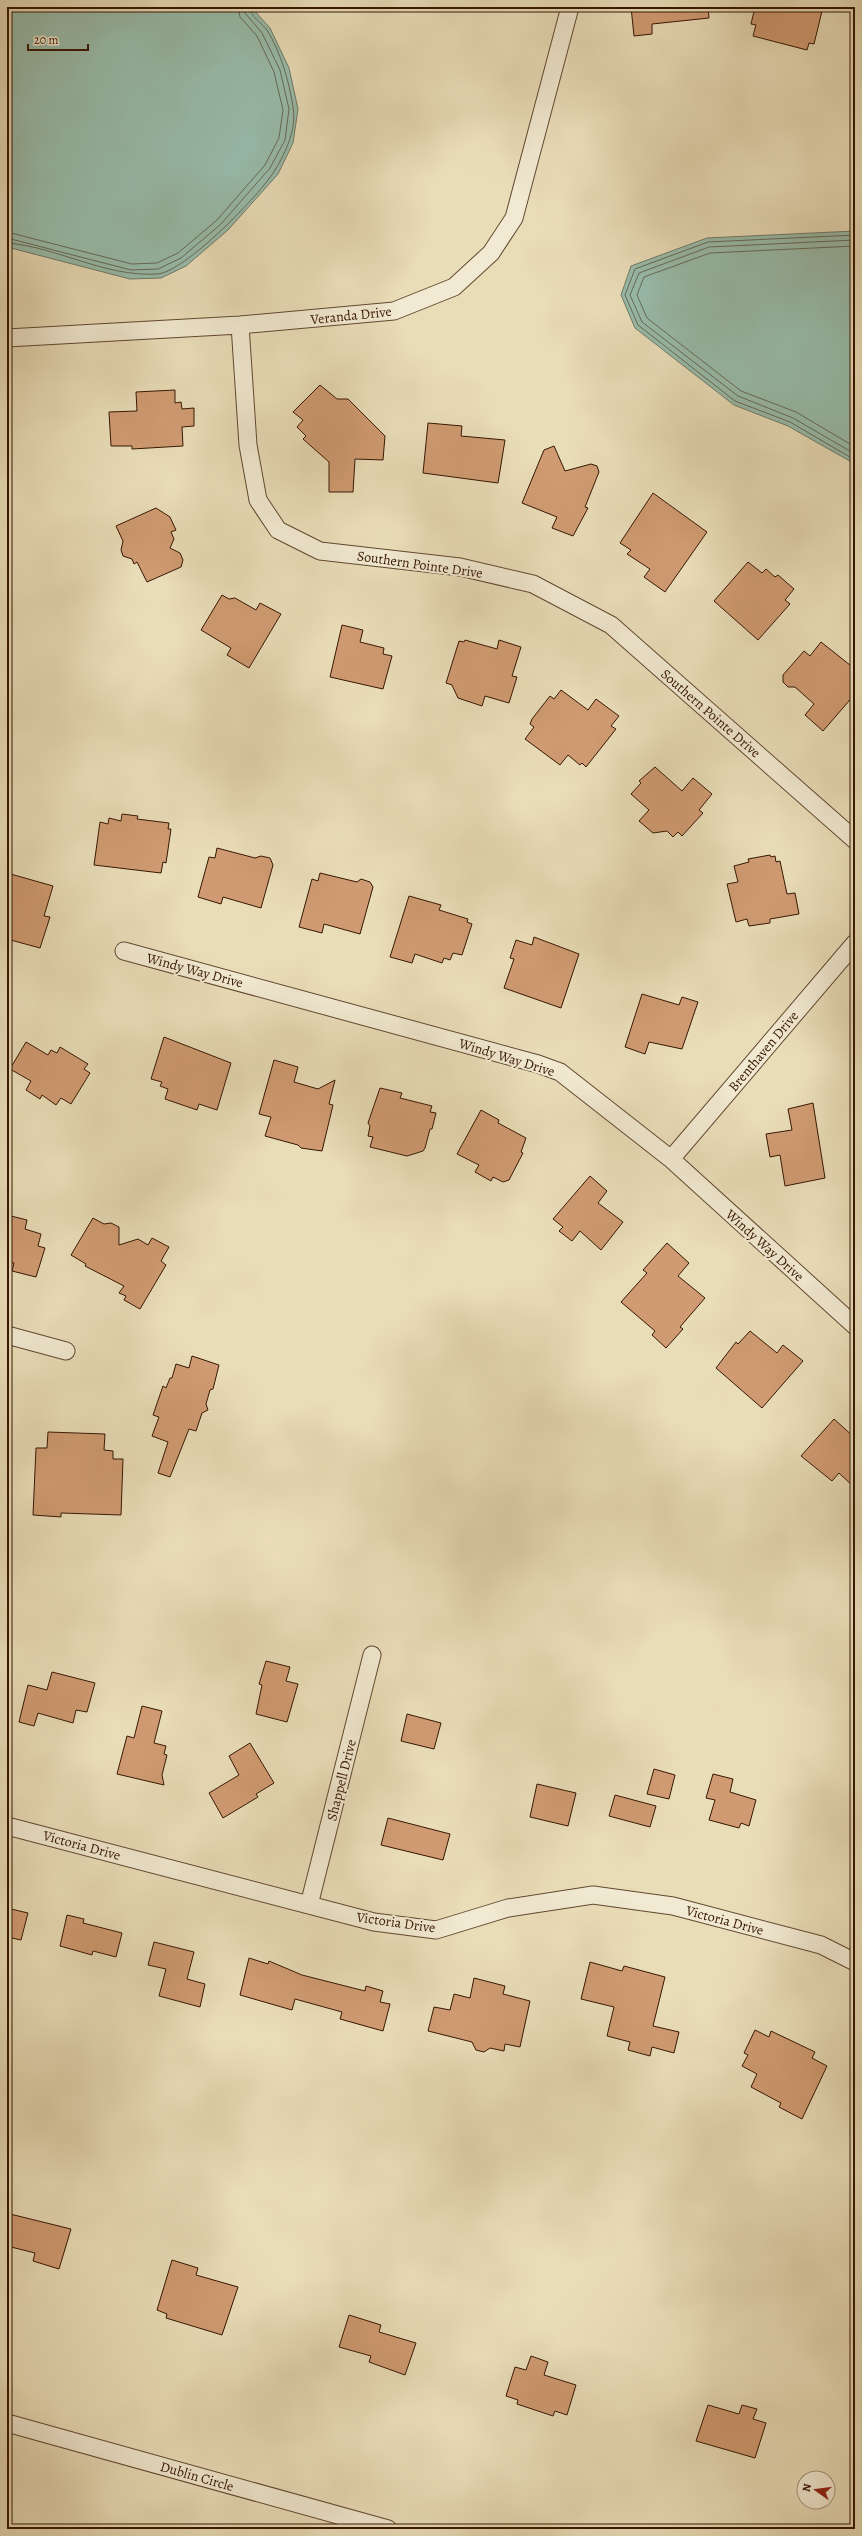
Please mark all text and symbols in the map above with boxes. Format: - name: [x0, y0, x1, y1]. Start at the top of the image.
- scale bar: [28, 26, 88, 52]
- text: 20 m: [34, 32, 58, 48]
- street label: Veranda Drive: [309, 302, 393, 329]
- street label: Southern Pointe Drive: [356, 546, 484, 583]
- street label: Southern Pointe Drive: [657, 665, 765, 762]
- street label: Windy Way Drive: [143, 948, 245, 993]
- street label: Brenthaven Drive: [724, 1007, 803, 1096]
- street label: Windy Way Drive: [456, 1034, 557, 1081]
- street label: Windy Way Drive: [721, 1204, 808, 1286]
- street label: Shappell Drive: [322, 1737, 361, 1823]
- street label: Victoria Drive: [40, 1826, 123, 1865]
- street label: Victoria Drive: [683, 1901, 766, 1940]
- street label: Victoria Drive: [354, 1907, 437, 1937]
- street label: Dublin Circle: [158, 2457, 236, 2496]
- north arrow: [796, 2470, 836, 2510]
- text: N: [799, 2482, 815, 2493]

